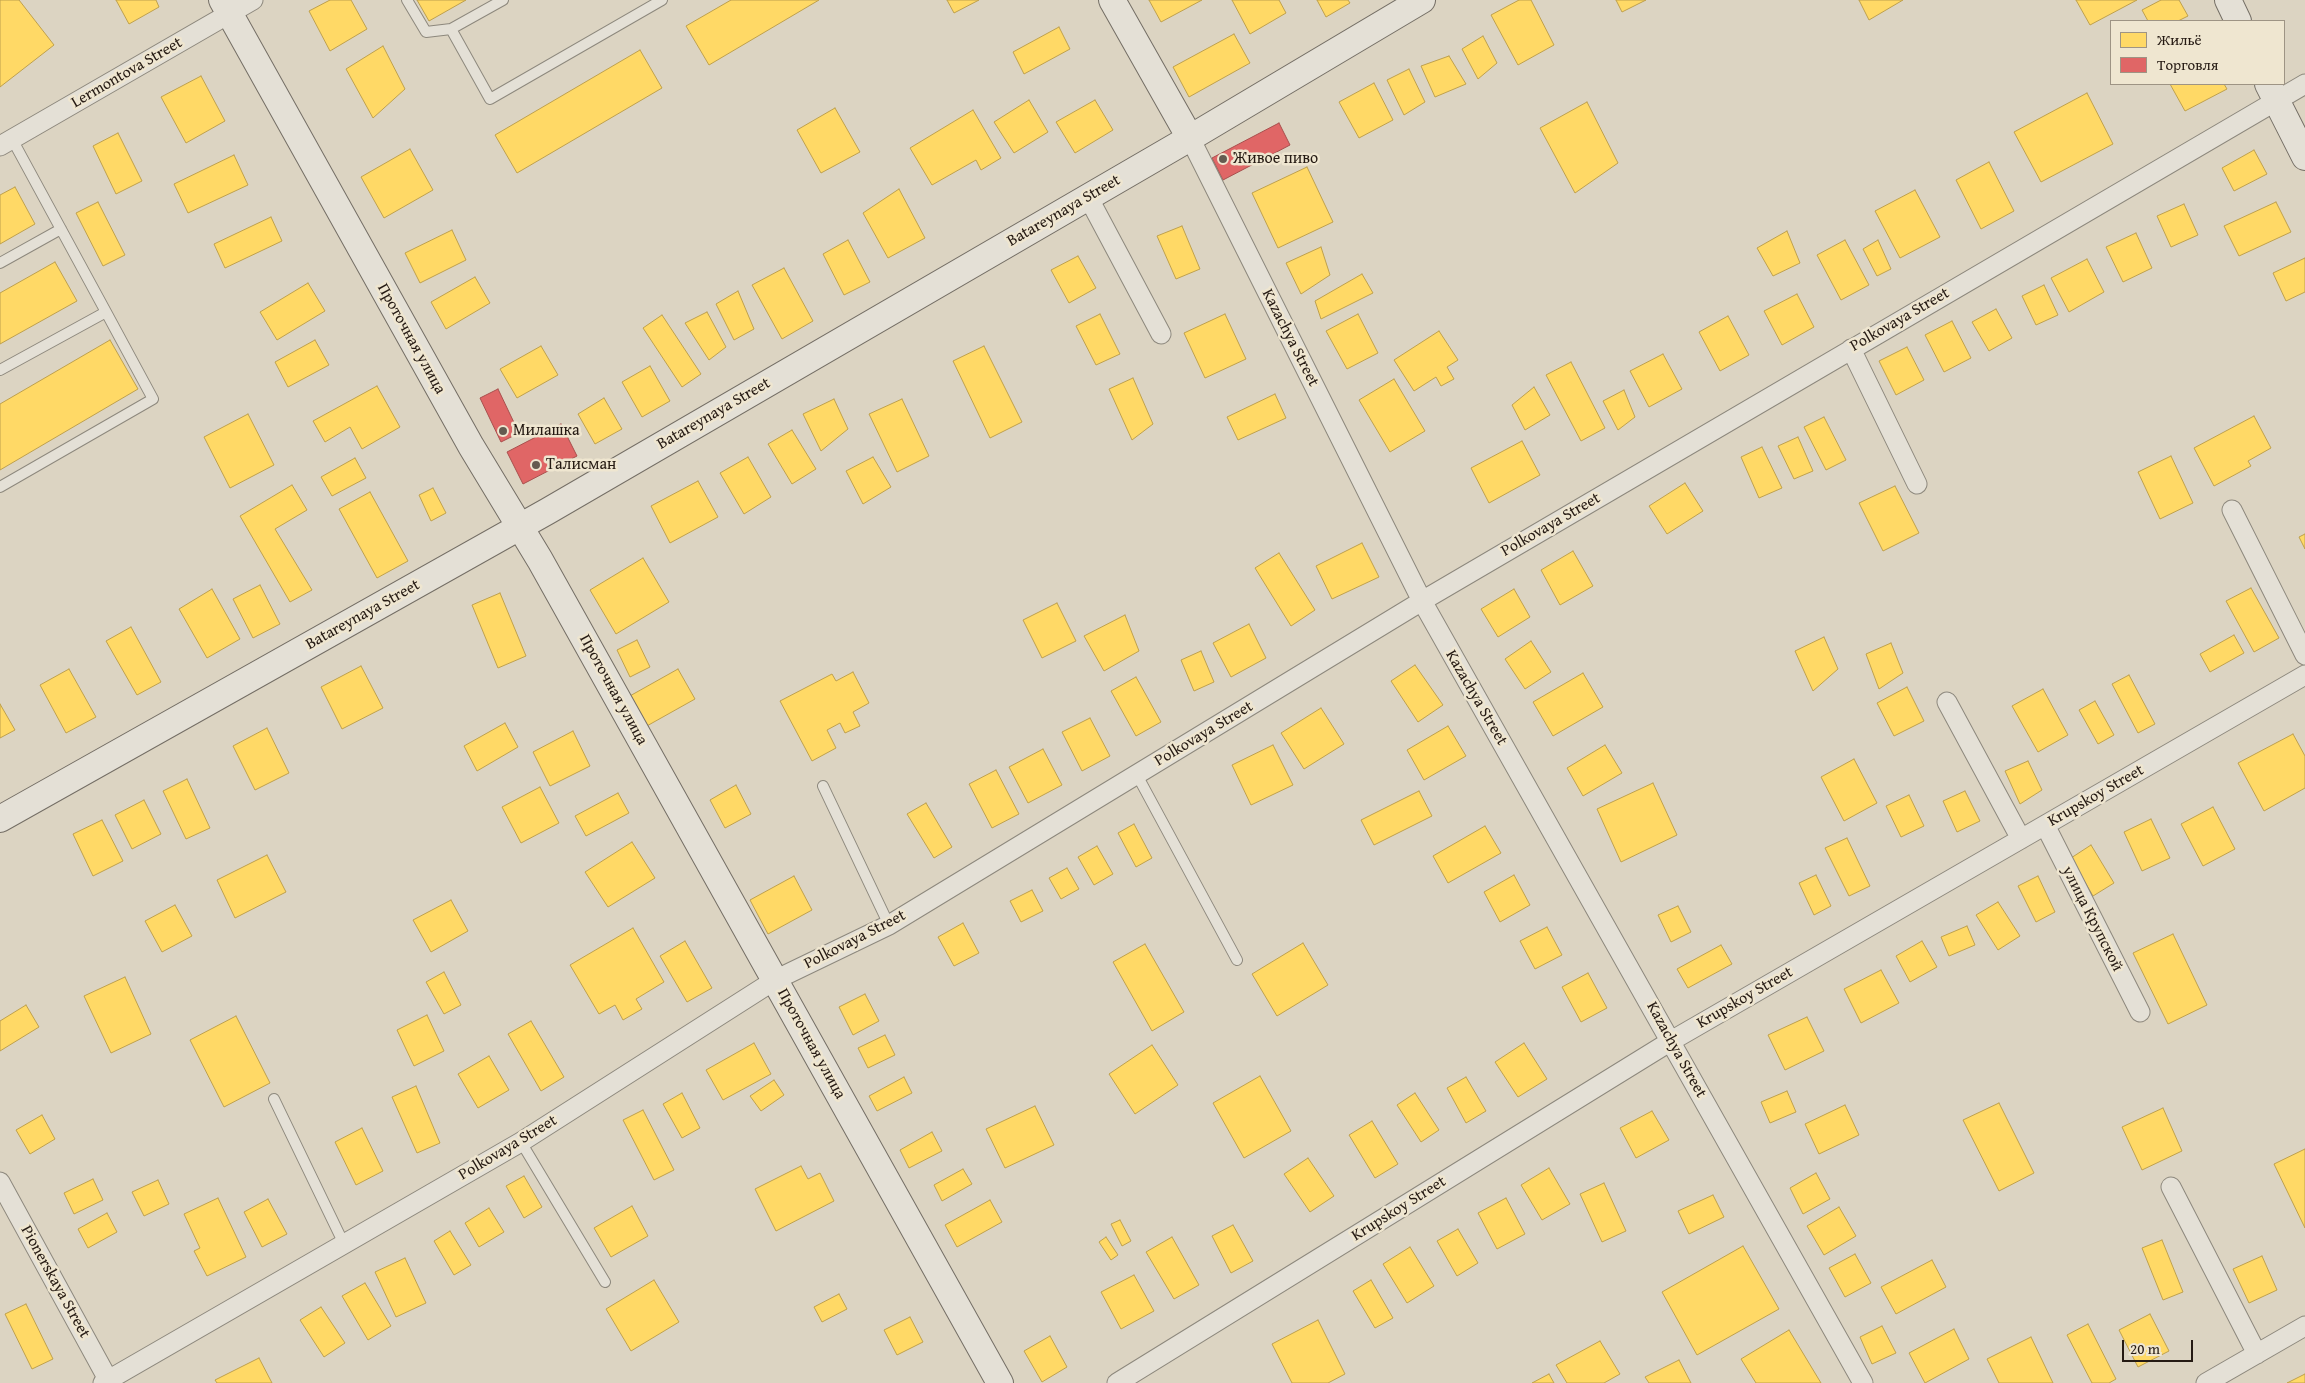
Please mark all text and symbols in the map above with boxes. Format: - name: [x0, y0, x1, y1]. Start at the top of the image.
- legend: [2110, 20, 2285, 85]
- text: Жильё: [2157, 29, 2202, 50]
- street label: Lermontova Street: [68, 33, 186, 113]
- text: Торговля: [2157, 54, 2218, 75]
- place label: Живое пиво: [1233, 149, 1318, 169]
- marker: Живое пиво: [1217, 153, 1229, 165]
- street label: Batareynaya Street: [1004, 171, 1124, 251]
- street label: Проточная улица: [373, 280, 449, 398]
- street label: Polkovaya Street: [1847, 284, 1953, 356]
- street label: Kazachya Street: [1257, 286, 1323, 390]
- street label: Batareynaya Street: [654, 374, 774, 454]
- place label: Милашка: [513, 421, 580, 441]
- marker: Милашка: [497, 425, 509, 437]
- place label: Талисман: [546, 455, 616, 475]
- marker: Талисман: [530, 459, 542, 471]
- street label: Polkovaya Street: [1498, 489, 1604, 561]
- street label: Batareynaya Street: [303, 576, 423, 654]
- street label: Проточная улица: [575, 631, 651, 749]
- street label: Kazachya Street: [1441, 647, 1511, 749]
- street label: Polkovaya Street: [1151, 697, 1257, 771]
- street label: Krupskoy Street: [2045, 761, 2147, 831]
- street label: улица Крупской: [2057, 863, 2127, 975]
- street label: Polkovaya Street: [801, 906, 909, 974]
- street label: Krupskoy Street: [1694, 963, 1796, 1033]
- street label: Проточная улица: [773, 985, 849, 1103]
- street label: Kazachya Street: [1642, 999, 1710, 1101]
- street label: Polkovaya Street: [455, 1111, 561, 1185]
- street label: Krupskoy Street: [1348, 1172, 1450, 1246]
- street label: Pionerskaya Street: [16, 1222, 94, 1342]
- scale bar: [2125, 1330, 2196, 1362]
- text: 20 m: [2130, 1338, 2160, 1359]

